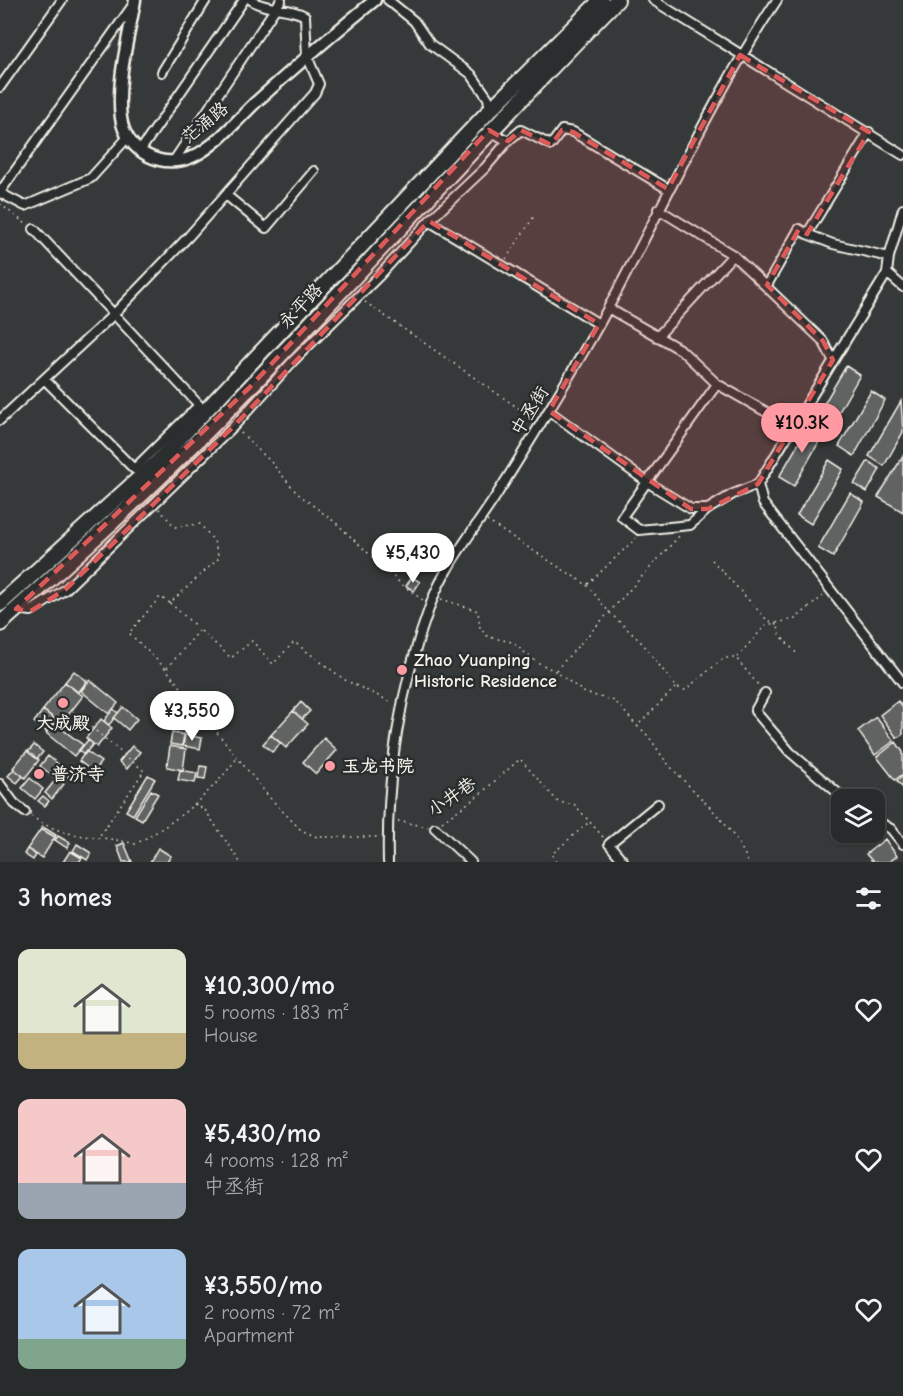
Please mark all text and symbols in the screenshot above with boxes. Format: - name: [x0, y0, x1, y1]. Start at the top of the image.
- street label: 茫涌路: [177, 98, 233, 148]
- street label: 永平路: [275, 279, 327, 333]
- street label: 中丞街: [507, 383, 553, 439]
- pin: ¥10.3K: [753, 403, 851, 454]
- text: ¥10.3K: [775, 411, 829, 434]
- pin: ¥5,430: [364, 533, 462, 584]
- text: ¥5,430: [386, 541, 440, 564]
- place label: Zhao Yuanping Historic Residence: [414, 650, 557, 692]
- marker: Zhao Yuanping Historic Residence: [395, 663, 409, 677]
- pin: ¥3,550: [143, 691, 241, 742]
- marker: 大成殿: [56, 696, 70, 710]
- text: ¥3,550: [164, 699, 220, 722]
- place label: 大成殿: [36, 713, 90, 734]
- place label: 玉龙书院: [342, 756, 414, 777]
- marker: 玉龙书院: [323, 759, 337, 773]
- place label: 普济寺: [51, 764, 105, 785]
- marker: 普济寺: [32, 767, 46, 781]
- street label: 小井巷: [424, 773, 480, 821]
- map controls: [831, 789, 885, 843]
- button: layers: [831, 789, 885, 843]
- icon: filters: [852, 882, 885, 915]
- text: 3 homes: [18, 883, 112, 913]
- text: ¥10,300/mo: [204, 971, 335, 1001]
- icon: home: [66, 973, 138, 1045]
- icon: heart: [852, 993, 885, 1026]
- text: 5 rooms · 183 m²: [204, 1001, 349, 1024]
- text: House: [204, 1024, 258, 1047]
- text: ¥5,430/mo: [204, 1119, 321, 1149]
- icon: home: [66, 1123, 138, 1195]
- icon: heart: [852, 1143, 885, 1176]
- text: 4 rooms · 128 m²: [204, 1149, 348, 1172]
- text: 中丞街: [204, 1175, 264, 1198]
- text: ¥3,550/mo: [204, 1271, 323, 1301]
- icon: home: [66, 1273, 138, 1345]
- icon: heart: [852, 1293, 885, 1326]
- text: 2 rooms · 72 m²: [204, 1301, 340, 1324]
- text: Apartment: [204, 1324, 294, 1347]

